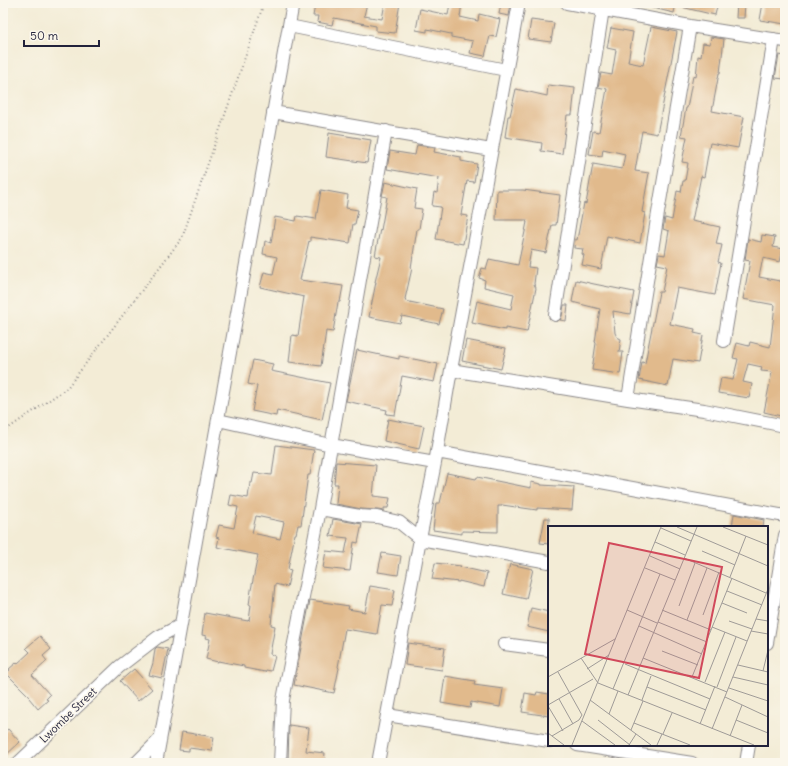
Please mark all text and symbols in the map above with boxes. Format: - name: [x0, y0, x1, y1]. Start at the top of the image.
- scale bar: [24, 22, 99, 48]
- text: 50 m: [30, 28, 59, 43]
- inset map: [548, 526, 768, 746]
- street label: Lwombe Street: [37, 684, 100, 746]

